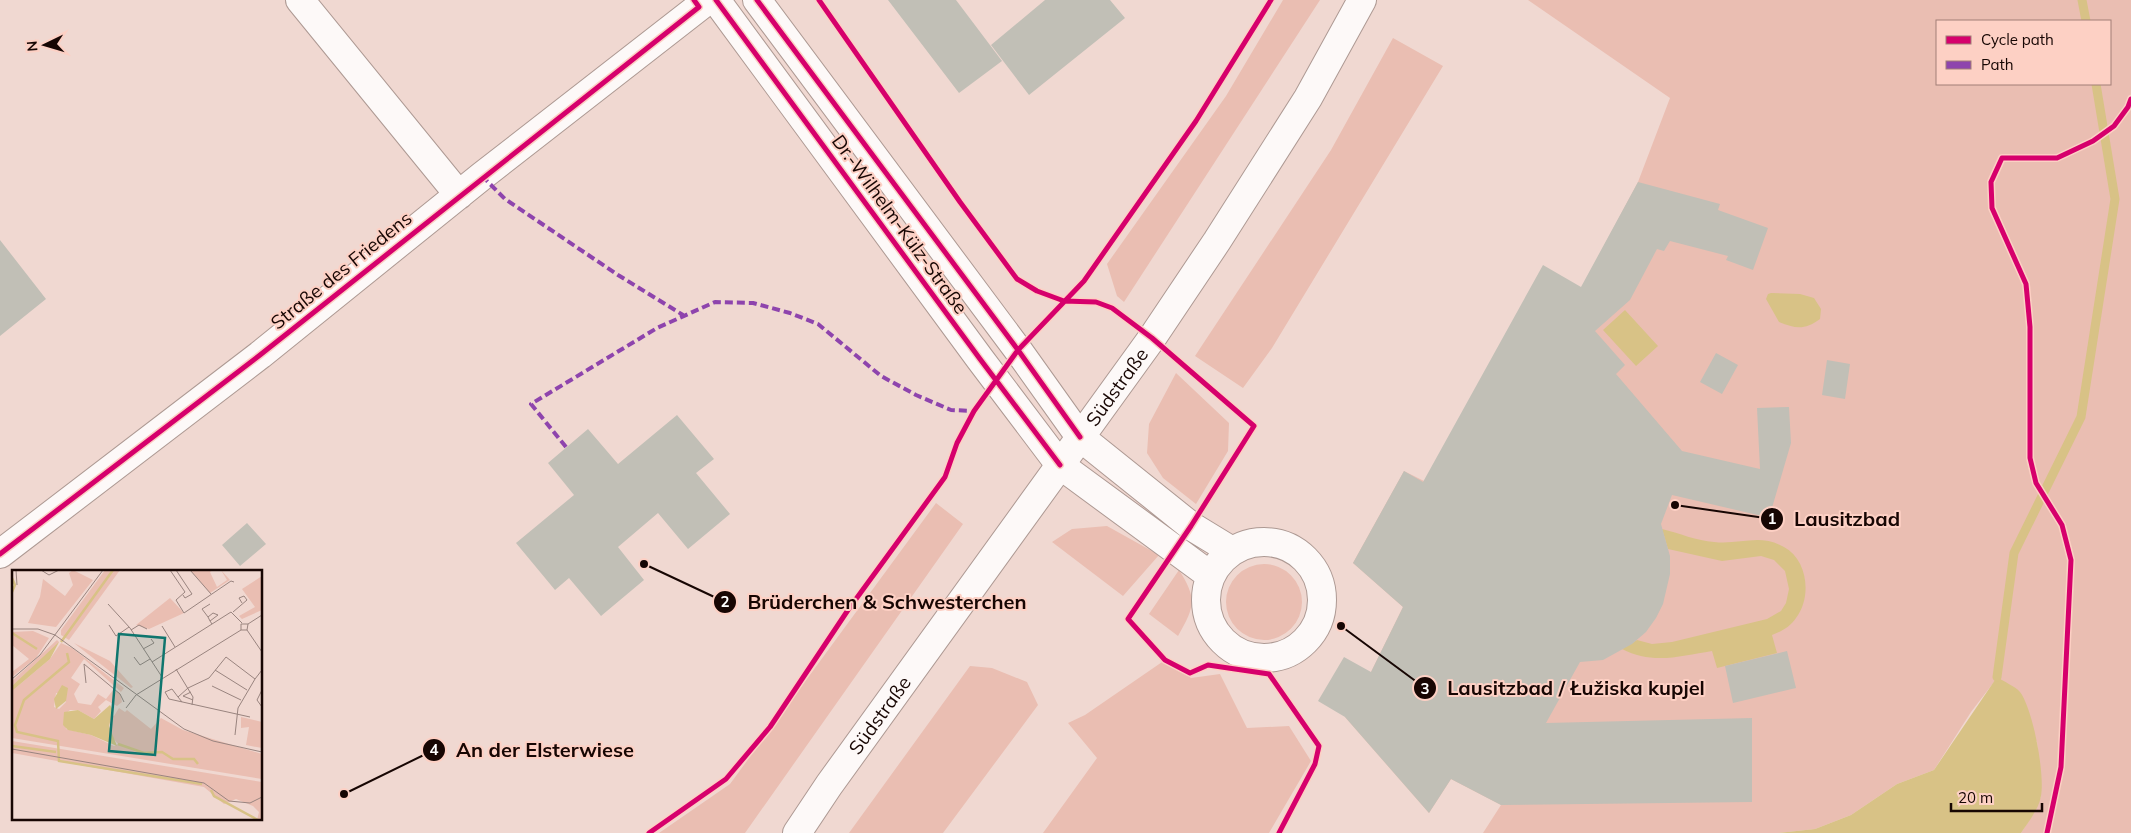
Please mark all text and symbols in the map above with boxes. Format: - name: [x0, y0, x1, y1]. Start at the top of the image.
- north arrow: [20, 20, 70, 70]
- legend: [1936, 20, 2111, 85]
- text: Cycle path: [1981, 30, 2054, 49]
- text: N: [23, 40, 41, 52]
- text: Path: [1981, 55, 2013, 74]
- street label: Dr.-Wilhelm-Külz-Straße: [827, 130, 973, 318]
- street label: Straße des Friedens: [266, 206, 416, 334]
- street label: Südstraße: [1080, 343, 1153, 431]
- callout: Lausitzbad: [1759, 501, 1910, 536]
- text: Lausitzbad: [1794, 506, 1900, 531]
- text: 1: [1767, 509, 1777, 528]
- inset map: [12, 570, 262, 820]
- callout: Brüderchen & Schwesterchen: [712, 585, 1036, 620]
- text: Brüderchen & Schwesterchen: [747, 589, 1027, 614]
- text: 2: [720, 592, 730, 611]
- street label: Südstraße: [843, 671, 916, 759]
- callout: Lausitzbad / Łužiska kupjel: [1412, 671, 1715, 706]
- text: Lausitzbad / Łužiska kupjel: [1447, 675, 1705, 700]
- text: 3: [1420, 679, 1430, 698]
- callout: An der Elsterwiese: [421, 733, 644, 768]
- text: An der Elsterwiese: [456, 737, 634, 762]
- text: 4: [429, 740, 439, 759]
- scale bar: [1951, 780, 2042, 812]
- text: 20 m: [1958, 788, 1993, 807]

